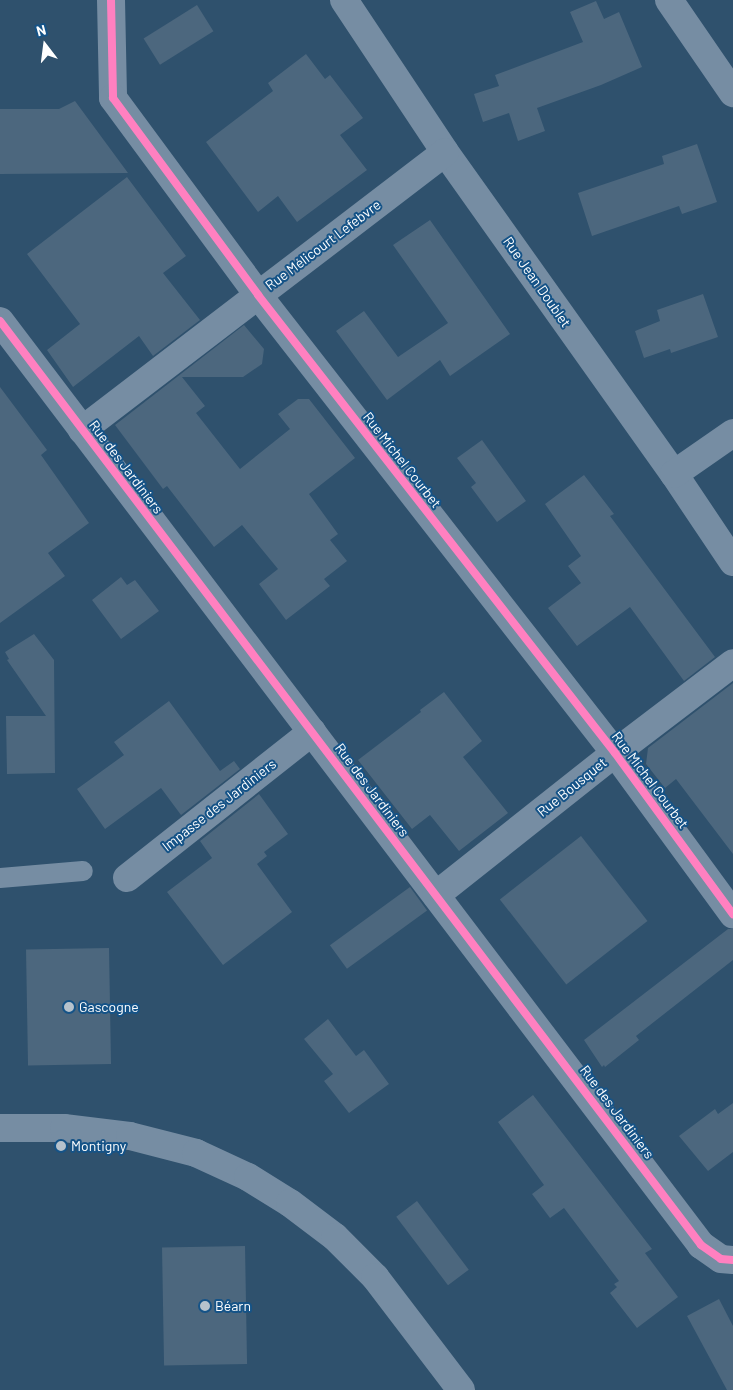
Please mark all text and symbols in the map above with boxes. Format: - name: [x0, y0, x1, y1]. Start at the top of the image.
- north arrow: [20, 20, 70, 70]
- text: N: [34, 21, 48, 39]
- street label: Rue Mélicourt Lefebvre: [262, 196, 384, 294]
- street label: Rue Jean Doublet: [500, 234, 574, 330]
- street label: Rue Michel Courbet: [359, 409, 445, 511]
- street label: Rue des Jardiniers: [85, 417, 167, 517]
- street label: Rue Michel Courbet: [608, 728, 692, 832]
- street label: Rue des Jardiniers: [331, 740, 413, 840]
- street label: Rue Bousquet: [534, 754, 610, 820]
- street label: Impasse des Jardiniers: [159, 755, 279, 855]
- place label: Gascogne: [79, 999, 139, 1015]
- marker: Gascogne: [63, 1001, 75, 1013]
- street label: Rue des Jardiniers: [576, 1062, 658, 1162]
- place label: Montigny: [71, 1138, 126, 1154]
- marker: Montigny: [55, 1140, 67, 1152]
- place label: Béarn: [215, 1298, 251, 1314]
- marker: Béarn: [199, 1300, 211, 1312]

